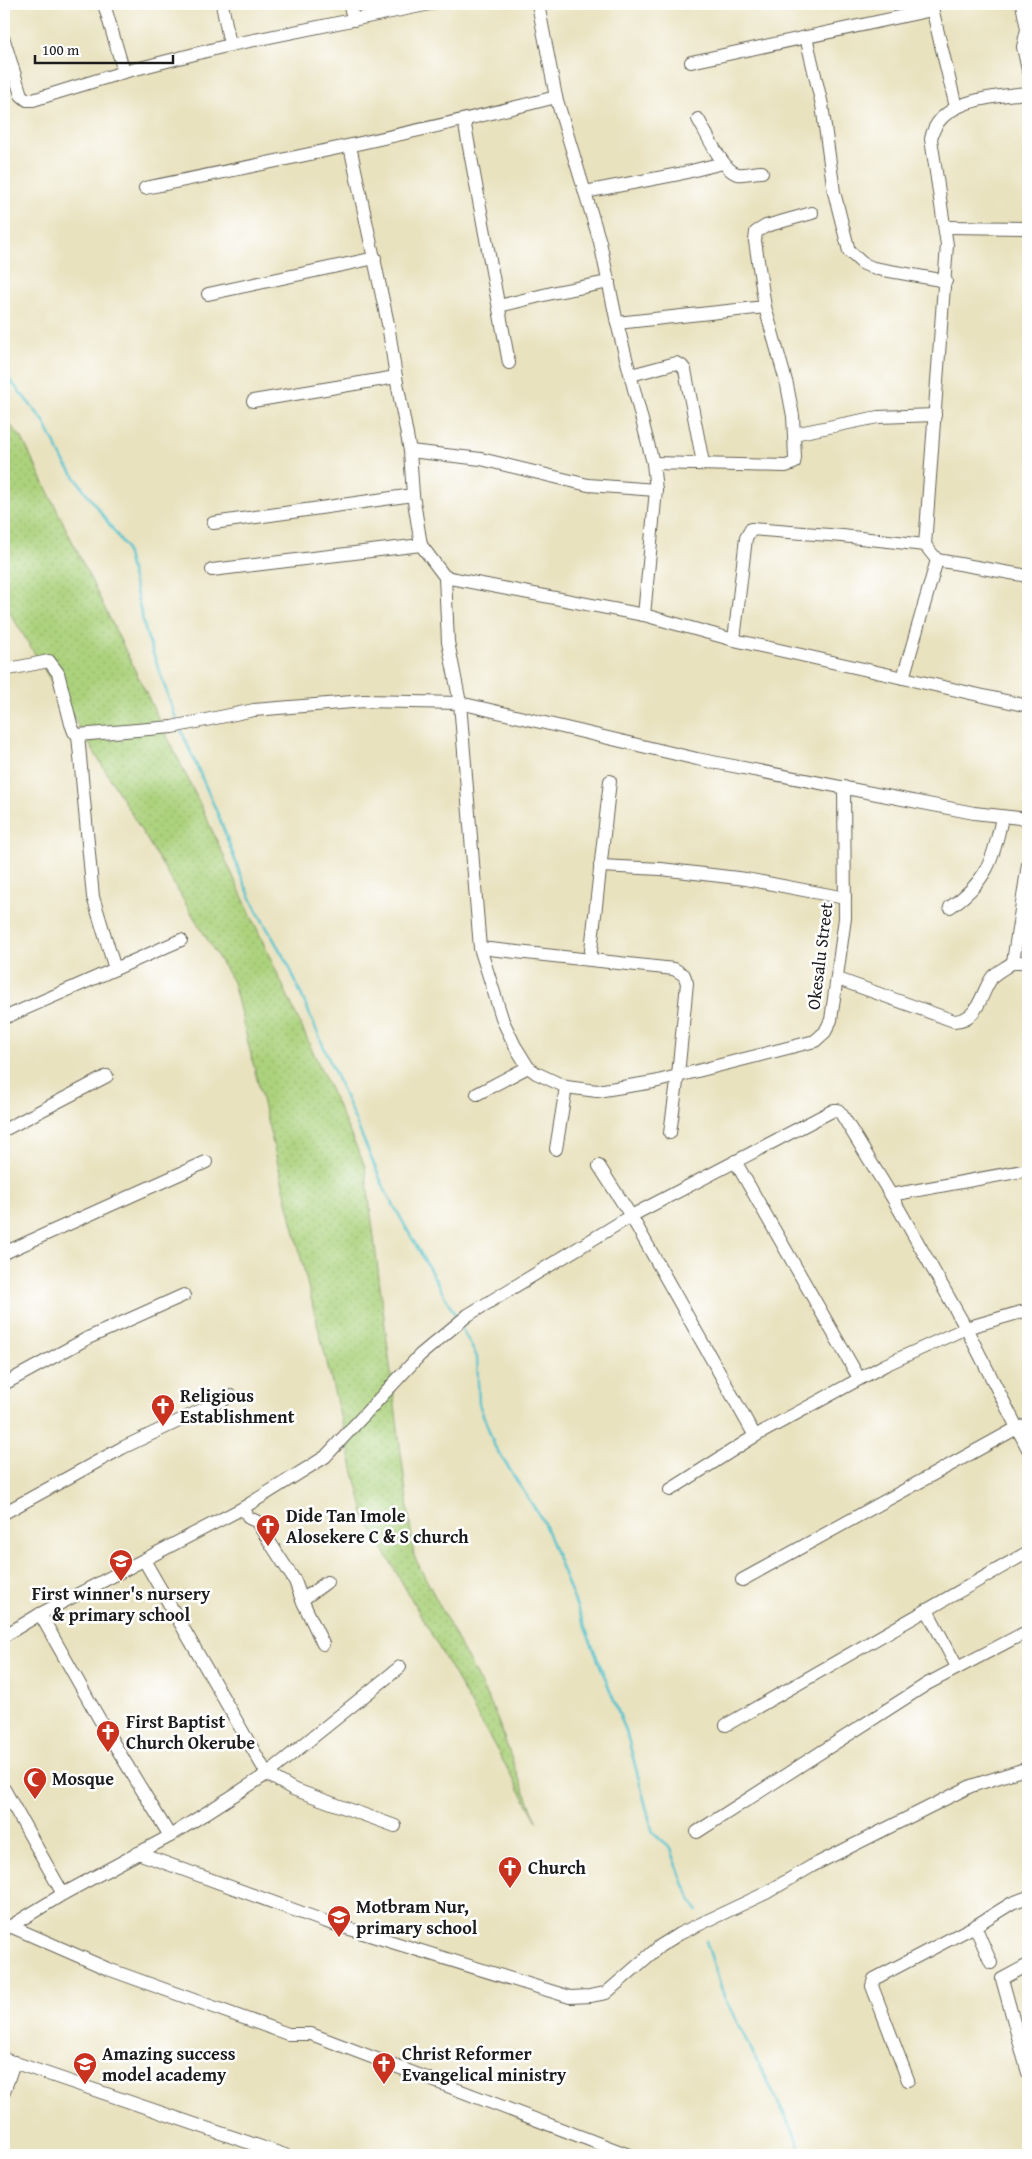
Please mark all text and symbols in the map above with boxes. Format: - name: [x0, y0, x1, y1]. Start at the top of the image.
- scale bar: [35, 32, 172, 64]
- text: 100 m: [42, 39, 80, 60]
- street label: Okesalu Street: [800, 900, 840, 1011]
- place label: Religious Establishment: [180, 1382, 295, 1430]
- church icon: Religious Establishment: [150, 1393, 176, 1427]
- place label: Dide Tan Imole Alosekere C & S church: [286, 1502, 469, 1550]
- church icon: Dide Tan Imole Alosekere C & S church: [255, 1513, 281, 1547]
- school or university icon: First winner's nursery & primary school: [108, 1548, 134, 1582]
- place label: First winner's nursery & primary school: [32, 1580, 211, 1628]
- place label: First Baptist Church Okerube: [126, 1708, 255, 1756]
- church icon: First Baptist Church Okerube: [95, 1719, 121, 1753]
- place label: Mosque: [52, 1765, 114, 1792]
- mosque icon: Mosque: [22, 1766, 48, 1800]
- place label: Church: [528, 1854, 586, 1881]
- church icon: Church: [497, 1855, 523, 1889]
- place label: Motbram Nur, primary school: [356, 1893, 478, 1941]
- school or university icon: Motbram Nur, primary school: [326, 1904, 352, 1938]
- place label: Amazing success model academy: [102, 2040, 236, 2088]
- place label: Christ Reformer Evangelical ministry: [402, 2040, 567, 2088]
- school or university icon: Amazing success model academy: [72, 2051, 98, 2085]
- church icon: Christ Reformer Evangelical ministry: [371, 2051, 397, 2085]

